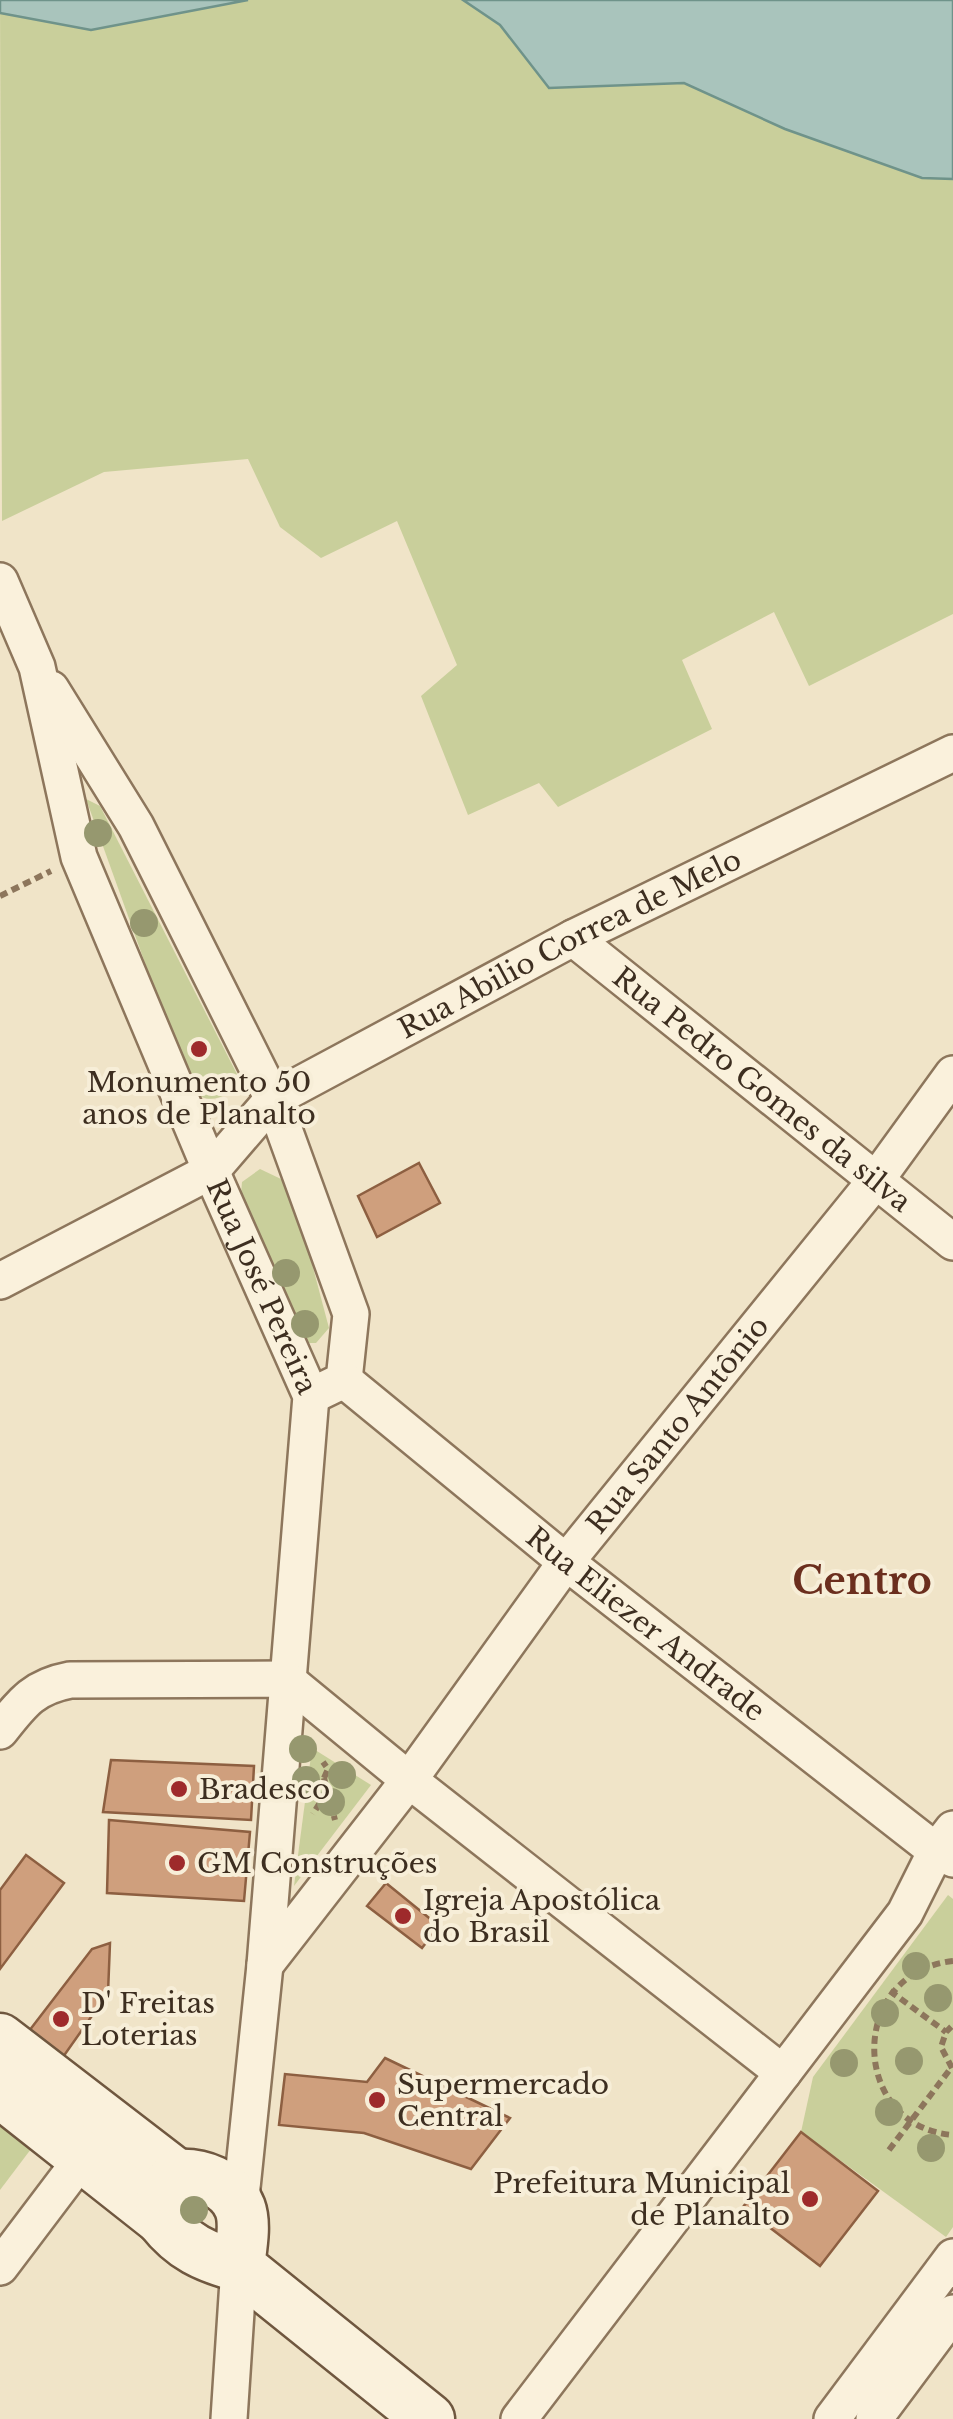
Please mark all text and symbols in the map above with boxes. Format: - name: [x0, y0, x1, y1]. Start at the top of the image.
- street label: Rua Abilio Correa de Melo: [392, 841, 747, 1046]
- street label: Rua Pedro Gomes da silva: [606, 959, 919, 1219]
- marker: Monumento 50 anos de Planalto: [188, 1038, 210, 1060]
- place label: Monumento 50 anos de Planalto: [82, 1065, 316, 1132]
- street label: Rua José Pereira: [199, 1173, 325, 1400]
- street label: Rua Santo Antônio: [579, 1309, 776, 1540]
- street label: Rua Eliezer Andrade: [519, 1519, 772, 1728]
- district label: Centro: [792, 1557, 932, 1604]
- place label: Bradesco: [199, 1772, 330, 1807]
- marker: Bradesco: [168, 1778, 190, 1800]
- place label: GM Construções: [197, 1846, 437, 1881]
- marker: GM Construções: [166, 1852, 188, 1874]
- place label: Igreja Apostólica do Brasil: [423, 1883, 661, 1950]
- marker: Igreja Apostólica do Brasil: [392, 1905, 414, 1927]
- place label: D' Freitas Loterias: [81, 1986, 215, 2053]
- marker: D' Freitas Loterias: [50, 2008, 72, 2030]
- place label: Supermercado Central: [397, 2067, 609, 2134]
- marker: Supermercado Central: [366, 2089, 388, 2111]
- place label: Prefeitura Municipal de Planalto: [493, 2166, 790, 2233]
- marker: Prefeitura Municipal de Planalto: [799, 2188, 821, 2210]

